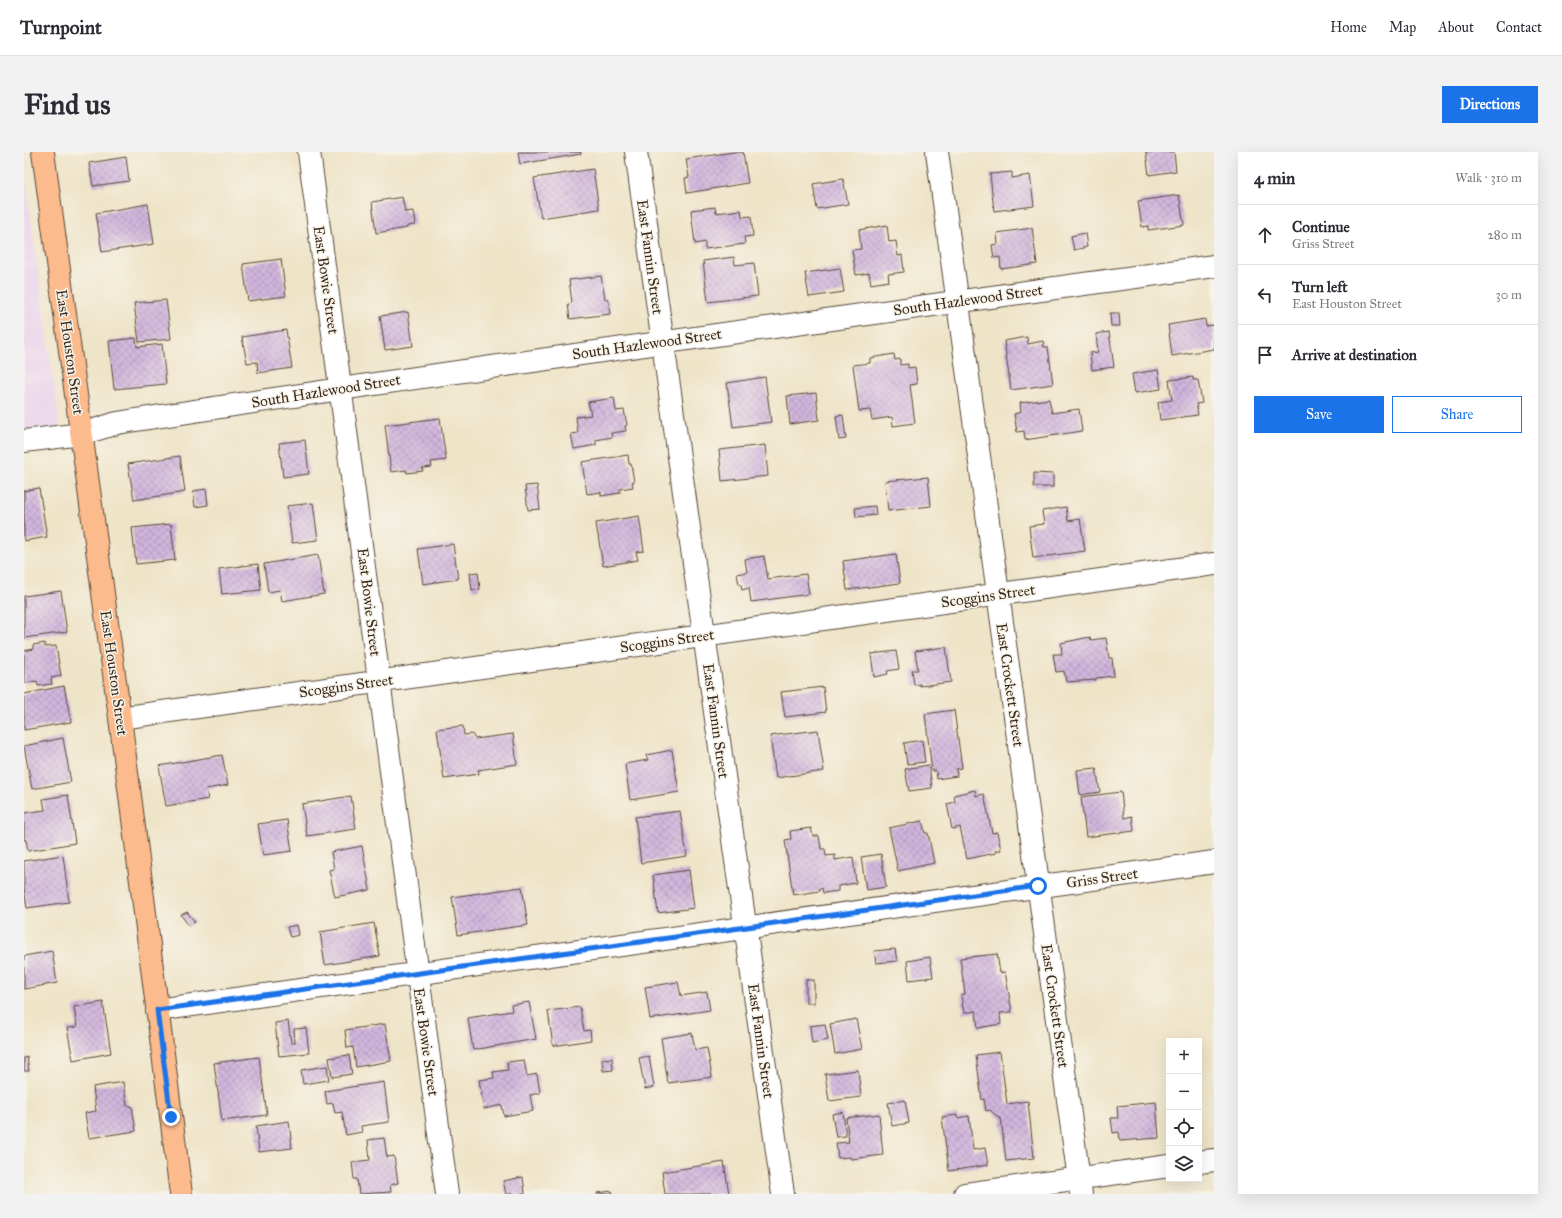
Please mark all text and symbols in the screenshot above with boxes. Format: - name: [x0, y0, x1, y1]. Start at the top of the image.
- text: Turnpoint: [20, 16, 102, 39]
- text: Home: [1330, 19, 1367, 36]
- text: Map: [1389, 19, 1416, 36]
- text: About: [1438, 19, 1474, 36]
- text: Contact: [1496, 19, 1542, 36]
- button: Directions: [1442, 86, 1538, 123]
- text: Find us: [24, 87, 110, 122]
- text: 4 min: [1254, 168, 1295, 189]
- text: Walk · 310 m: [1455, 170, 1522, 186]
- street label: East Fannin Street: [633, 198, 667, 316]
- text: Continue: [1292, 218, 1350, 236]
- icon: ahead: [1254, 224, 1276, 246]
- street label: East Bowie Street: [309, 225, 343, 336]
- text: 280 m: [1487, 227, 1522, 243]
- text: Griss Street: [1292, 236, 1355, 252]
- text: Turn left: [1292, 278, 1348, 296]
- street label: South Hazlewood Street: [892, 281, 1045, 319]
- icon: left: [1254, 284, 1276, 306]
- text: 30 m: [1496, 287, 1522, 303]
- street label: East Houston Street: [52, 288, 88, 417]
- text: East Houston Street: [1292, 296, 1402, 312]
- street label: South Hazlewood Street: [571, 325, 724, 363]
- icon: arrive: [1254, 344, 1276, 366]
- text: Arrive at destination: [1292, 346, 1417, 364]
- street label: South Hazlewood Street: [250, 370, 403, 412]
- button: Save: [1254, 396, 1384, 433]
- button: Share: [1392, 396, 1522, 433]
- street label: East Bowie Street: [353, 547, 385, 658]
- street label: Scoggins Street: [940, 580, 1037, 612]
- street label: East Houston Street: [96, 609, 132, 738]
- street label: East Crockett Street: [992, 622, 1028, 749]
- street label: Scoggins Street: [619, 625, 716, 657]
- street label: East Fannin Street: [699, 662, 733, 780]
- street label: Scoggins Street: [298, 670, 395, 702]
- street label: Griss Street: [1065, 864, 1140, 892]
- route start: [1029, 877, 1047, 895]
- street label: East Crockett Street: [1037, 943, 1073, 1070]
- street label: East Fannin Street: [744, 982, 778, 1100]
- street label: East Bowie Street: [409, 987, 443, 1098]
- map controls: [1166, 1038, 1202, 1182]
- button: +: [1166, 1038, 1202, 1074]
- button: −: [1166, 1074, 1202, 1110]
- route end: [162, 1108, 180, 1126]
- button: locate: [1166, 1110, 1202, 1146]
- button: layers: [1166, 1146, 1202, 1182]

